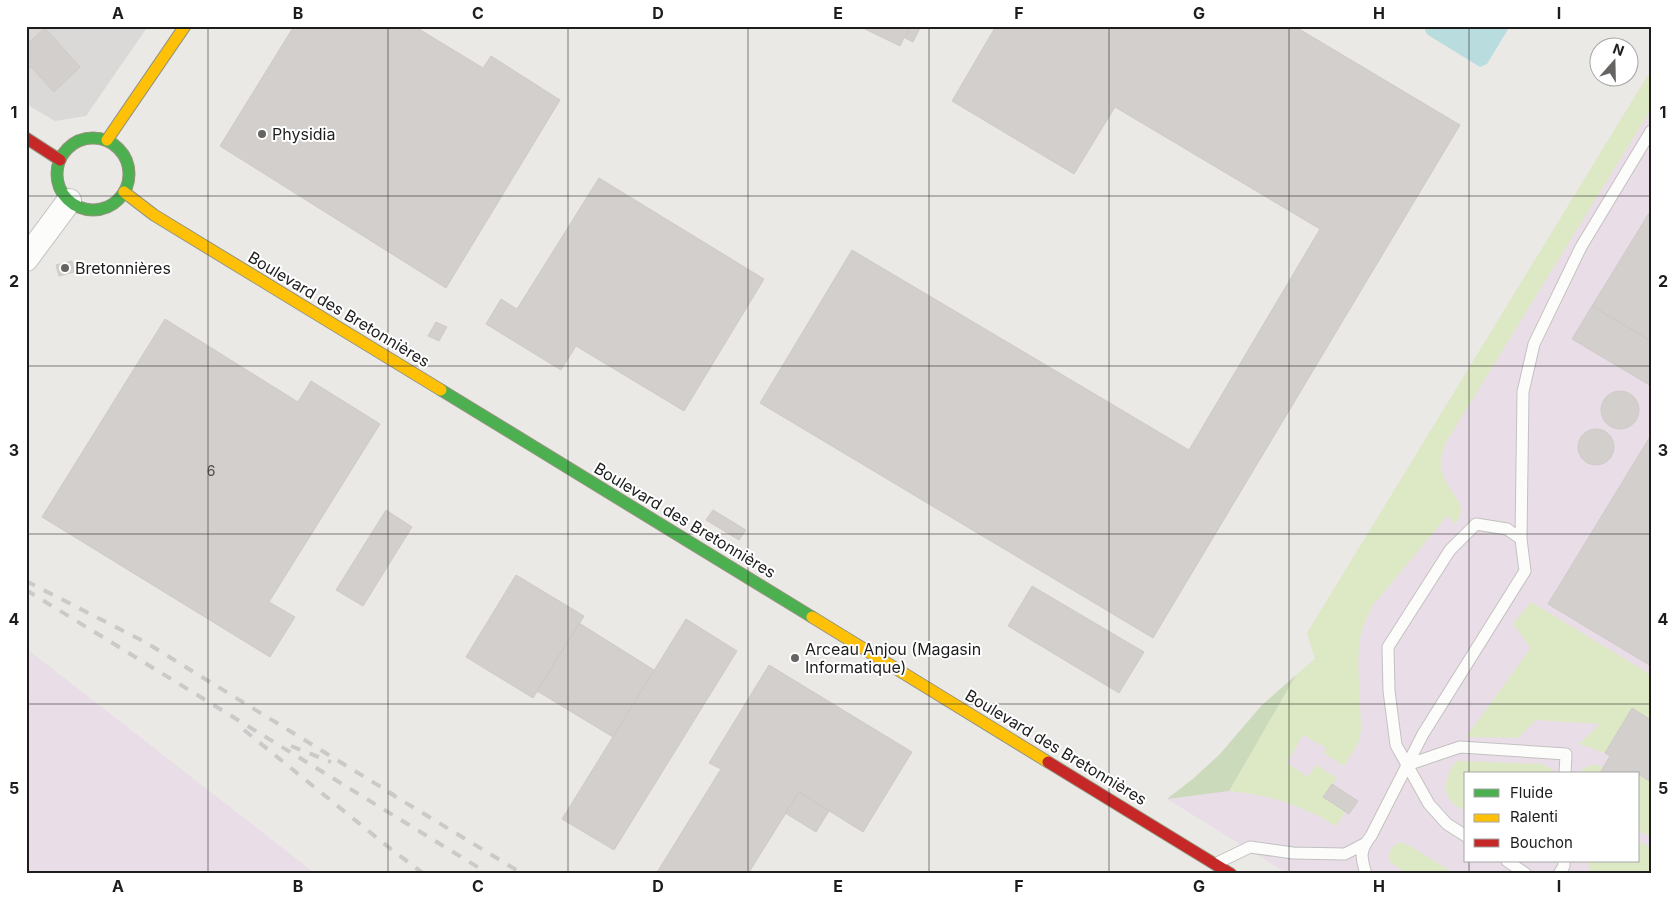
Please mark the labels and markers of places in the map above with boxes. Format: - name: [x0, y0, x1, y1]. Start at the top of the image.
- place label: Physidia: [272, 124, 335, 144]
- marker: Physidia: [256, 128, 268, 140]
- place label: Bretonnières: [75, 258, 171, 278]
- marker: Bretonnières: [59, 262, 71, 274]
- place label: Arceau Anjou (Magasin Informatique): [805, 639, 981, 677]
- marker: Arceau Anjou (Magasin Informatique): [789, 652, 801, 664]

